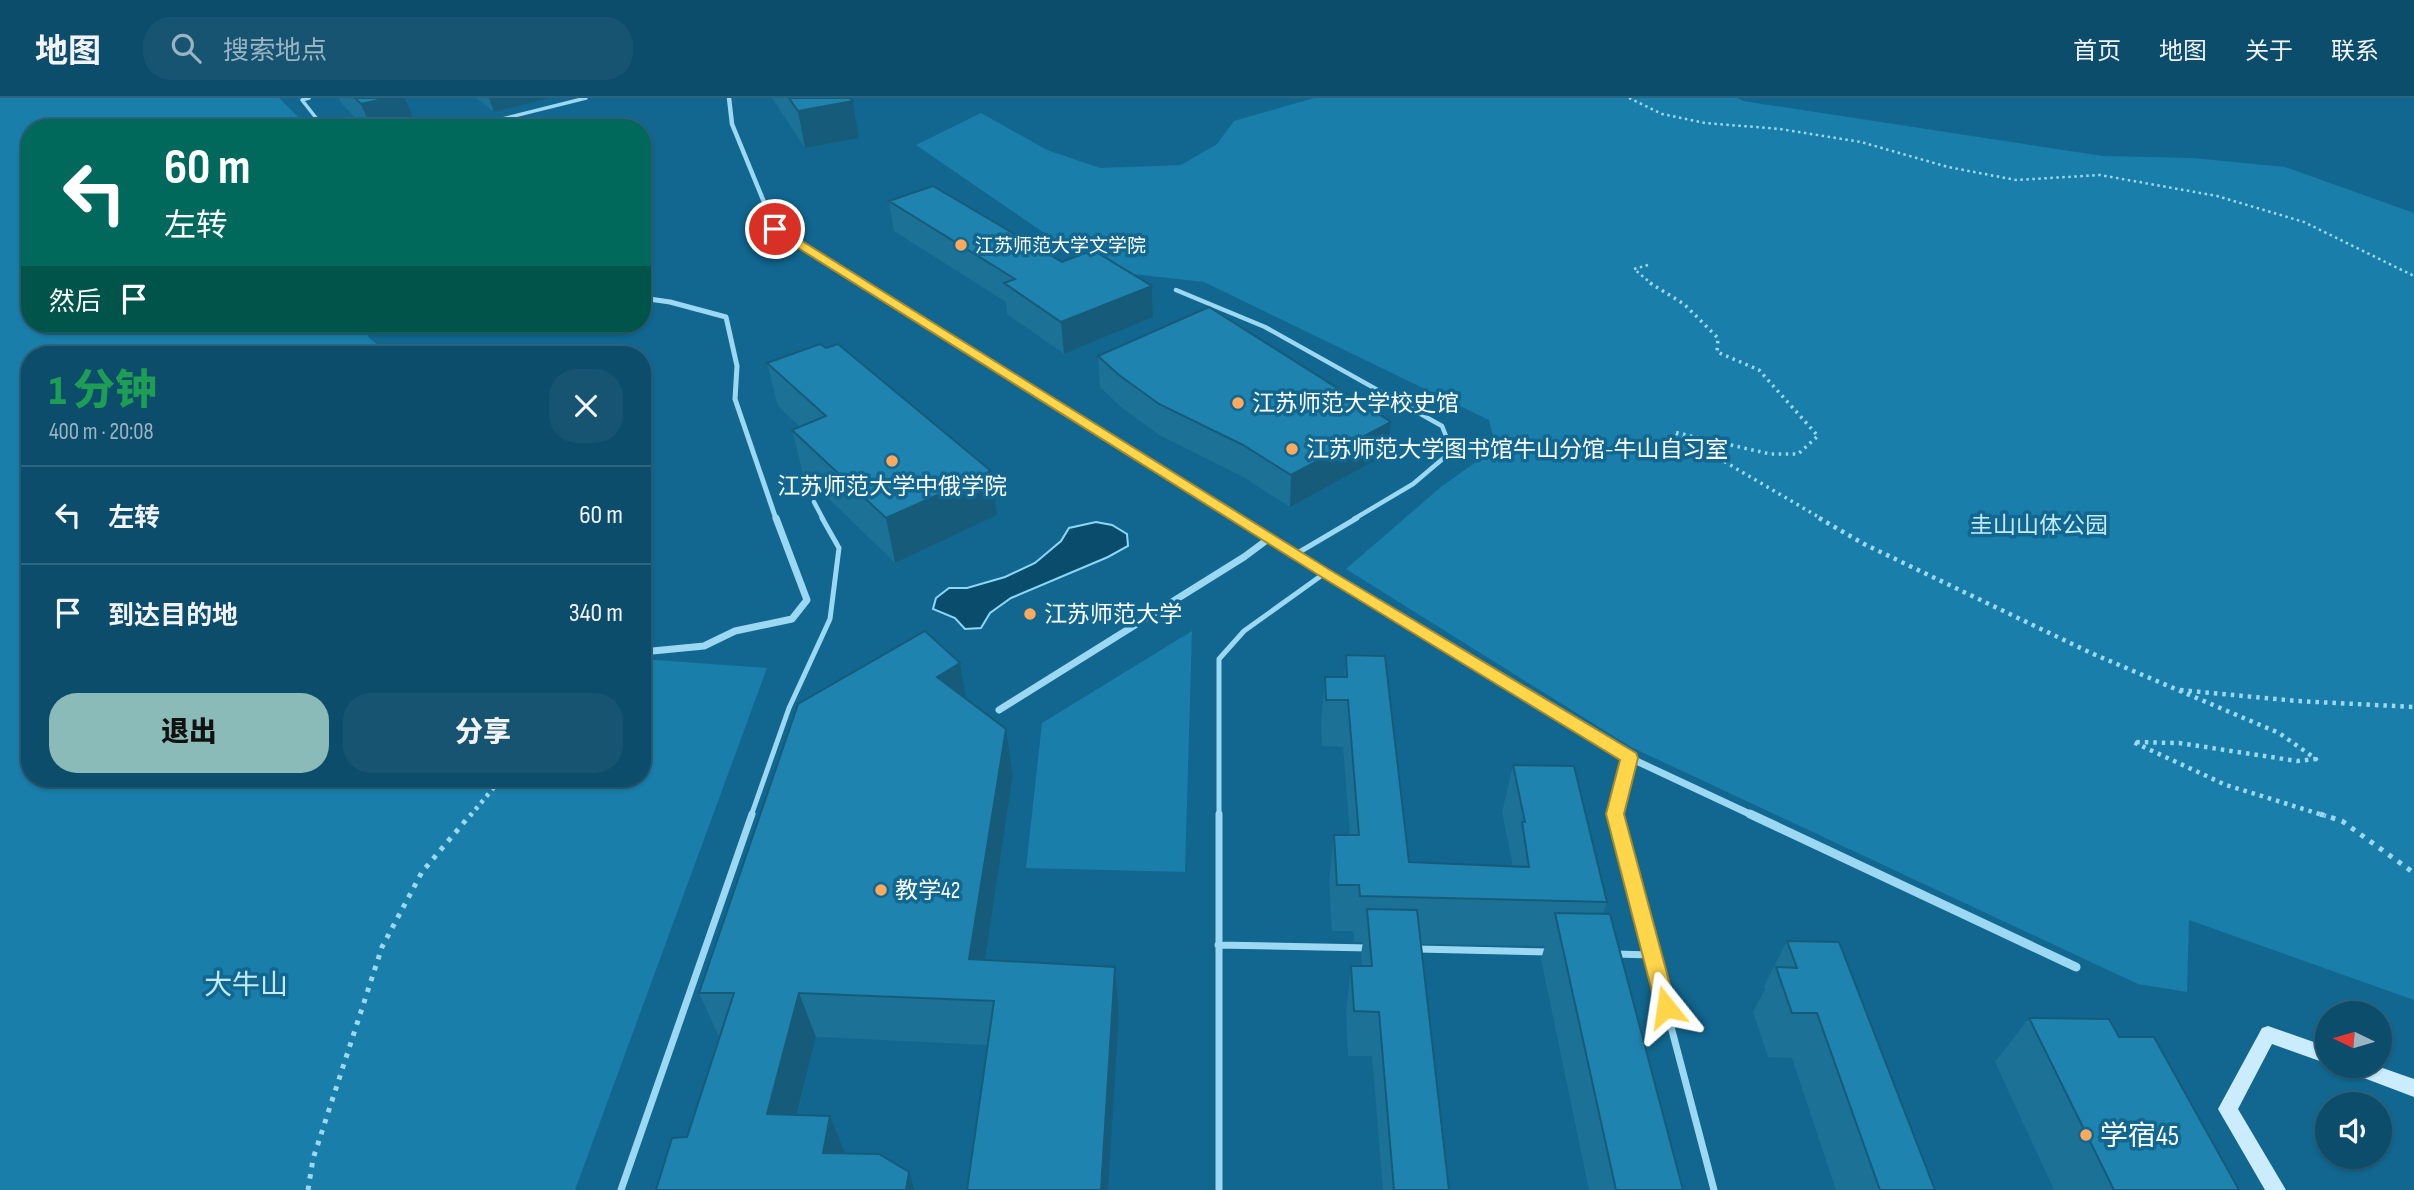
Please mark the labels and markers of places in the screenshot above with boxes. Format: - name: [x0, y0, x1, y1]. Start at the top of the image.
- pin: [745, 199, 805, 259]
- place label: 江苏师范大学文学院: [975, 235, 1146, 258]
- marker: 江苏师范大学文学院: [953, 237, 969, 253]
- place label: 江苏师范大学校史馆: [1252, 390, 1459, 418]
- marker: 江苏师范大学校史馆: [1230, 395, 1246, 411]
- place label: 江苏师范大学图书馆牛山分馆-牛山自习室: [1306, 436, 1728, 464]
- marker: 江苏师范大学图书馆牛山分馆-牛山自习室: [1284, 441, 1300, 457]
- marker: 江苏师范大学中俄学院: [884, 453, 900, 469]
- place label: 江苏师范大学中俄学院: [777, 473, 1007, 501]
- place label: 江苏师范大学: [1044, 601, 1182, 629]
- marker: 江苏师范大学: [1022, 606, 1038, 622]
- place label: 教学42: [895, 877, 960, 905]
- marker: 教学42: [873, 882, 889, 898]
- place label: 学宿45: [2100, 1120, 2179, 1153]
- marker: 学宿45: [2078, 1127, 2094, 1143]

